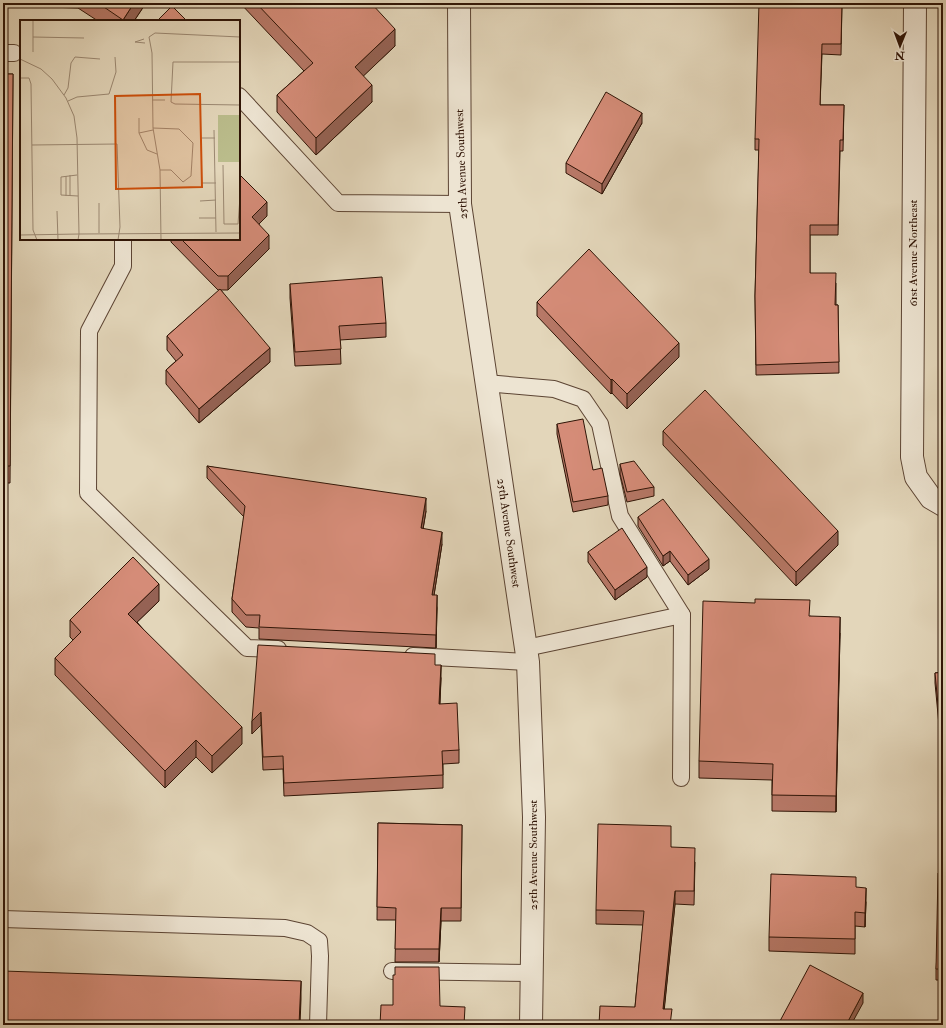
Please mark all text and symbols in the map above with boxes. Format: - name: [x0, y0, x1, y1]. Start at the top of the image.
- inset map: [20, 20, 240, 240]
- north arrow: [880, 26, 920, 66]
- text: N: [894, 49, 906, 62]
- street label: 25th Avenue Southwest: [452, 109, 471, 219]
- street label: 61st Avenue Northeast: [906, 199, 921, 306]
- street label: 25th Avenue Southwest: [493, 477, 524, 589]
- street label: 25th Avenue Southwest: [526, 800, 541, 910]

